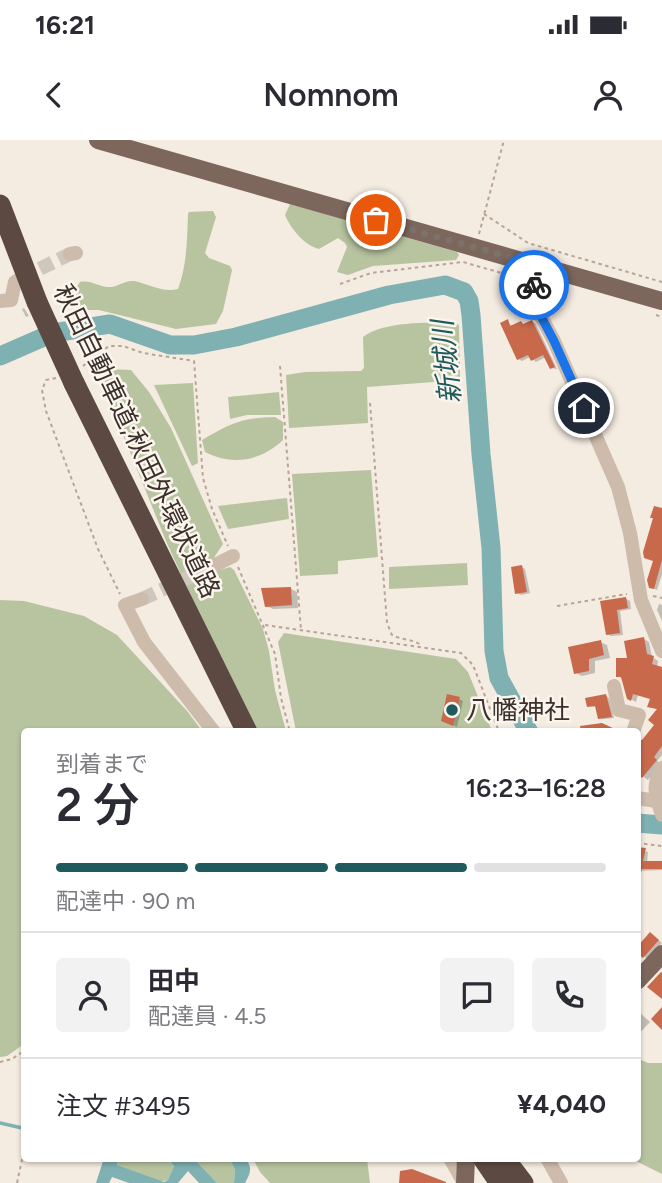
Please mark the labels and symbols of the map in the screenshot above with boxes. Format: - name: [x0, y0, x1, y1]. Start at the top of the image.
- pin: [346, 190, 406, 250]
- courier: [499, 250, 569, 320]
- street label: 秋田自動車道;秋田外環状道路: [47, 279, 227, 603]
- water label: 新城川: [424, 315, 467, 406]
- pin: [554, 378, 614, 438]
- place label: 八幡神社: [466, 694, 570, 726]
- marker: 八幡神社: [444, 702, 460, 718]

